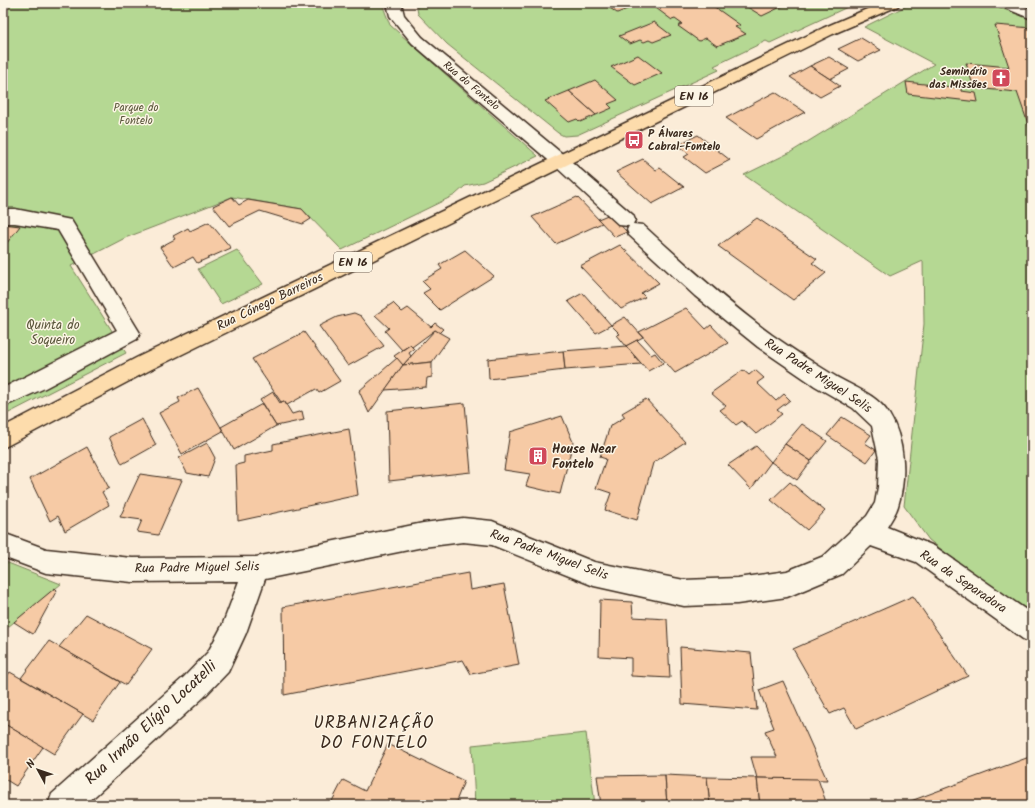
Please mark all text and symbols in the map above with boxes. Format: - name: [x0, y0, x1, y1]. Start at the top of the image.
- street label: Rua do Fontelo: [439, 57, 503, 115]
- place label: Seminário das Missões: [929, 63, 988, 94]
- church icon: Seminário das Missões: [990, 67, 1012, 89]
- road number: EN 16: [675, 86, 713, 106]
- park label: Parque do Fontelo: [113, 99, 159, 130]
- place label: P Álvares Cabral-Fontelo: [648, 125, 720, 156]
- bus stop icon: P Álvares Cabral-Fontelo: [623, 129, 645, 151]
- road number: EN 16: [334, 252, 372, 272]
- street label: Rua Cónego Barreiros: [213, 267, 327, 337]
- park label: Quinta do Soqueiro: [26, 315, 80, 351]
- street label: Rua Padre Miguel Selis: [760, 333, 876, 419]
- place label: House Near Fontelo: [552, 439, 617, 475]
- building icon: House Near Fontelo: [527, 445, 549, 467]
- street label: Rua Padre Miguel Selis: [487, 524, 612, 586]
- street label: Rua da Separadora: [915, 545, 1011, 619]
- street label: Rua Padre Miguel Selis: [134, 556, 260, 580]
- street label: Rua Irmão Elígio Locatelli: [79, 654, 224, 791]
- district label: URBANIZAÇÃO DO FONTELO: [314, 710, 434, 757]
- north arrow: [18, 750, 58, 790]
- text: N: [22, 756, 40, 773]

